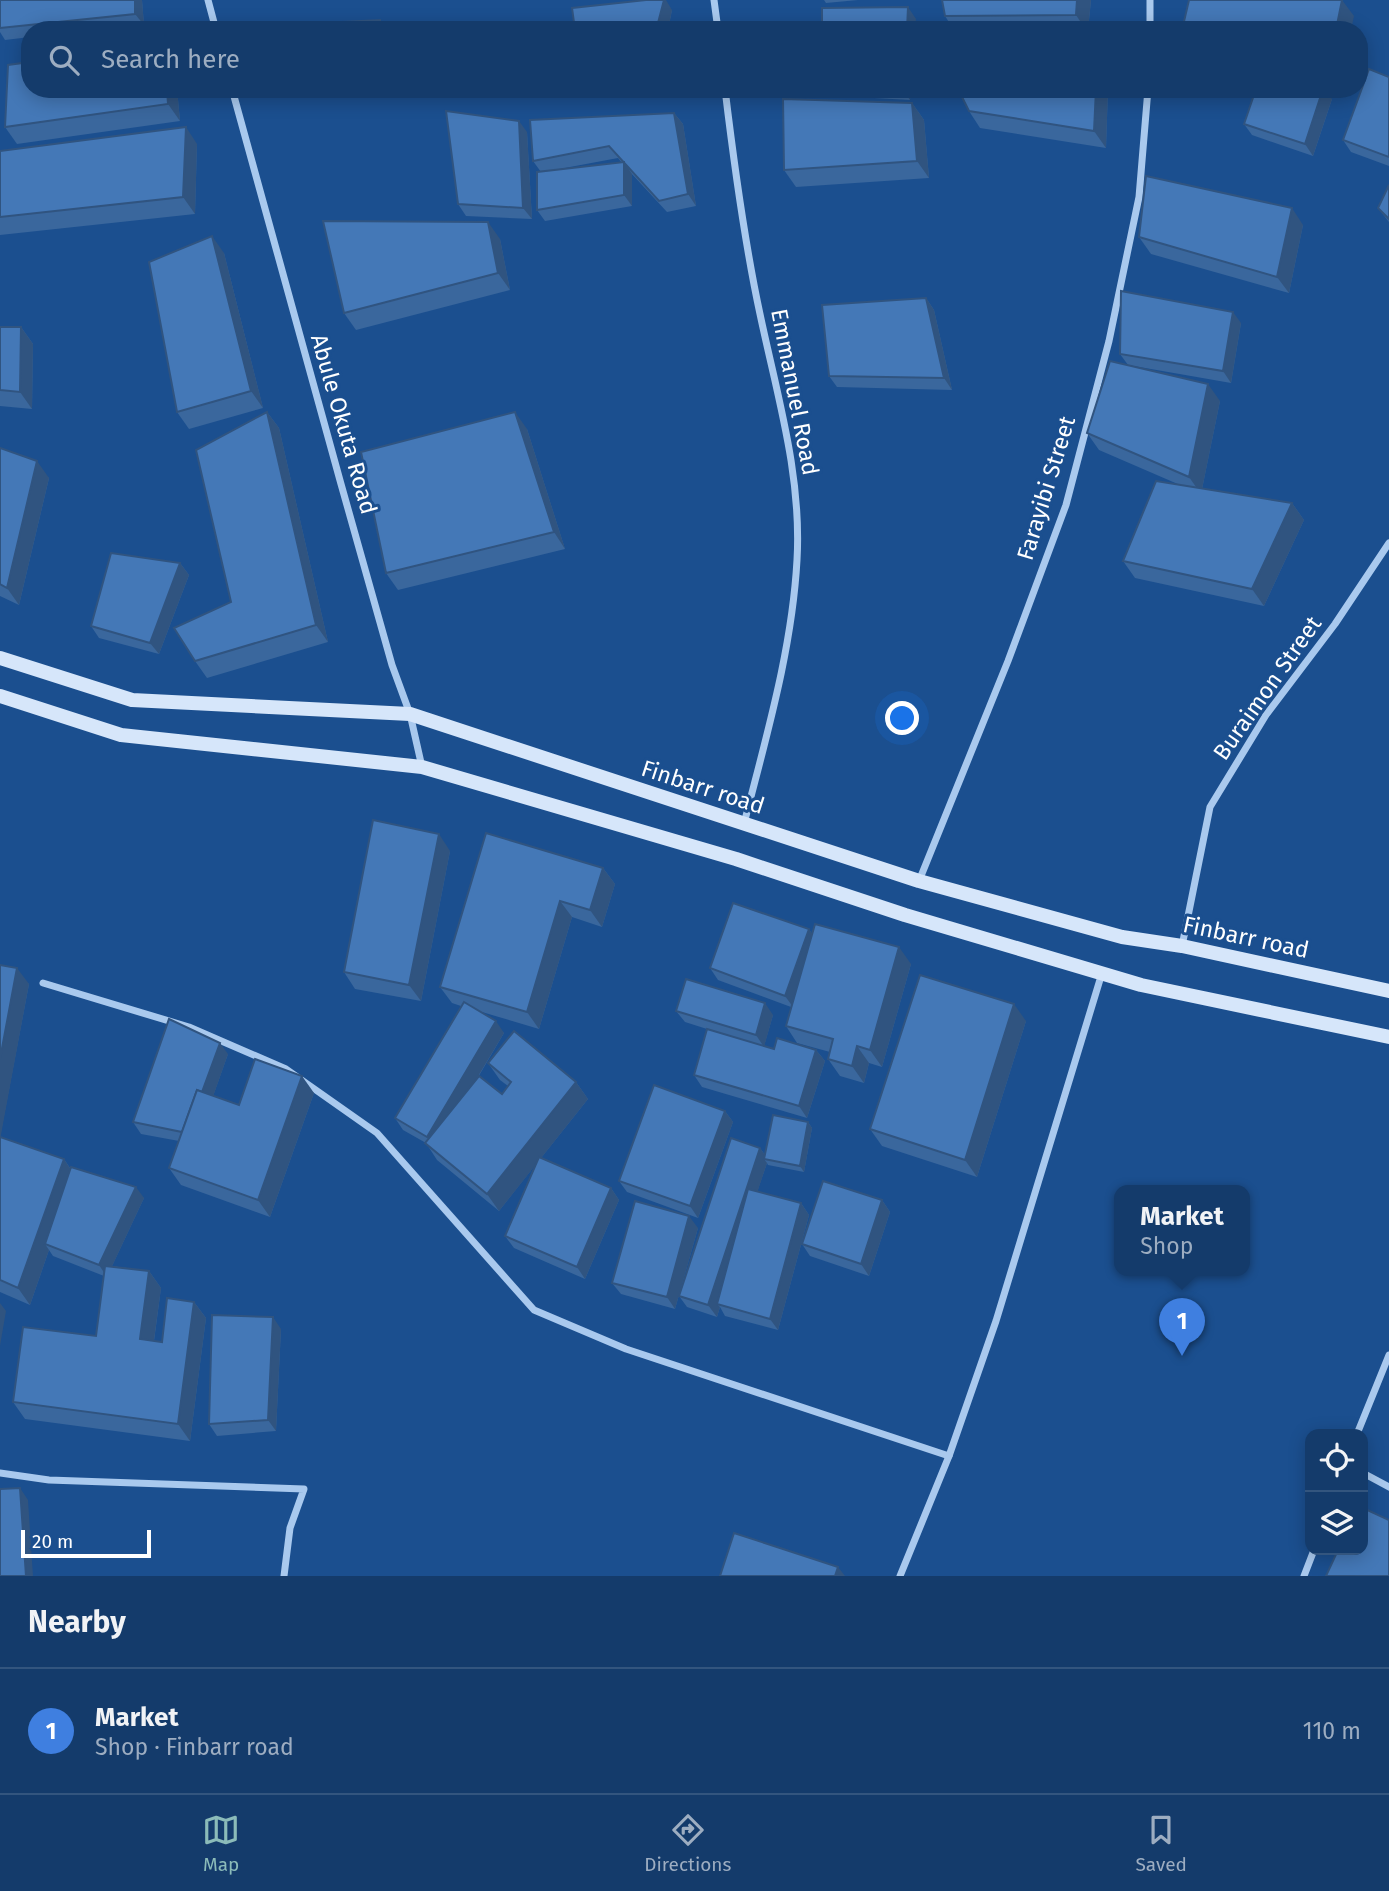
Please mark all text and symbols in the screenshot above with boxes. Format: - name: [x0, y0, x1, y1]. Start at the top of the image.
- search box: [21, 21, 1368, 98]
- icon: search: [45, 41, 83, 79]
- text: Search here: [101, 44, 240, 75]
- street label: Emmanuel Road: [765, 306, 825, 478]
- street label: Abule Okuta Road: [305, 331, 383, 517]
- street label: Farayibi Street: [1011, 412, 1081, 563]
- street label: Buraimon Street: [1207, 610, 1327, 765]
- your location: [885, 701, 919, 735]
- street label: Finbarr road: [638, 754, 768, 820]
- street label: Finbarr road: [1181, 910, 1311, 964]
- popup: [1114, 1185, 1250, 1276]
- text: Market: [1140, 1201, 1224, 1232]
- text: Shop: [1140, 1232, 1193, 1260]
- pin: 1: [1159, 1298, 1205, 1356]
- map controls: [1305, 1429, 1368, 1555]
- button: locate: [1305, 1429, 1368, 1492]
- button: layers: [1305, 1492, 1368, 1555]
- scale bar: [21, 1527, 150, 1559]
- text: 20 m: [32, 1530, 73, 1553]
- text: Nearby: [28, 1604, 126, 1640]
- text: Market: [95, 1702, 179, 1733]
- text: 1: [46, 1717, 56, 1745]
- text: 110 m: [1303, 1717, 1361, 1745]
- text: Shop · Finbarr road: [95, 1733, 294, 1761]
- tab: Map: [202, 1811, 240, 1876]
- tab: Directions: [644, 1811, 731, 1876]
- tab: Saved: [1136, 1811, 1187, 1876]

